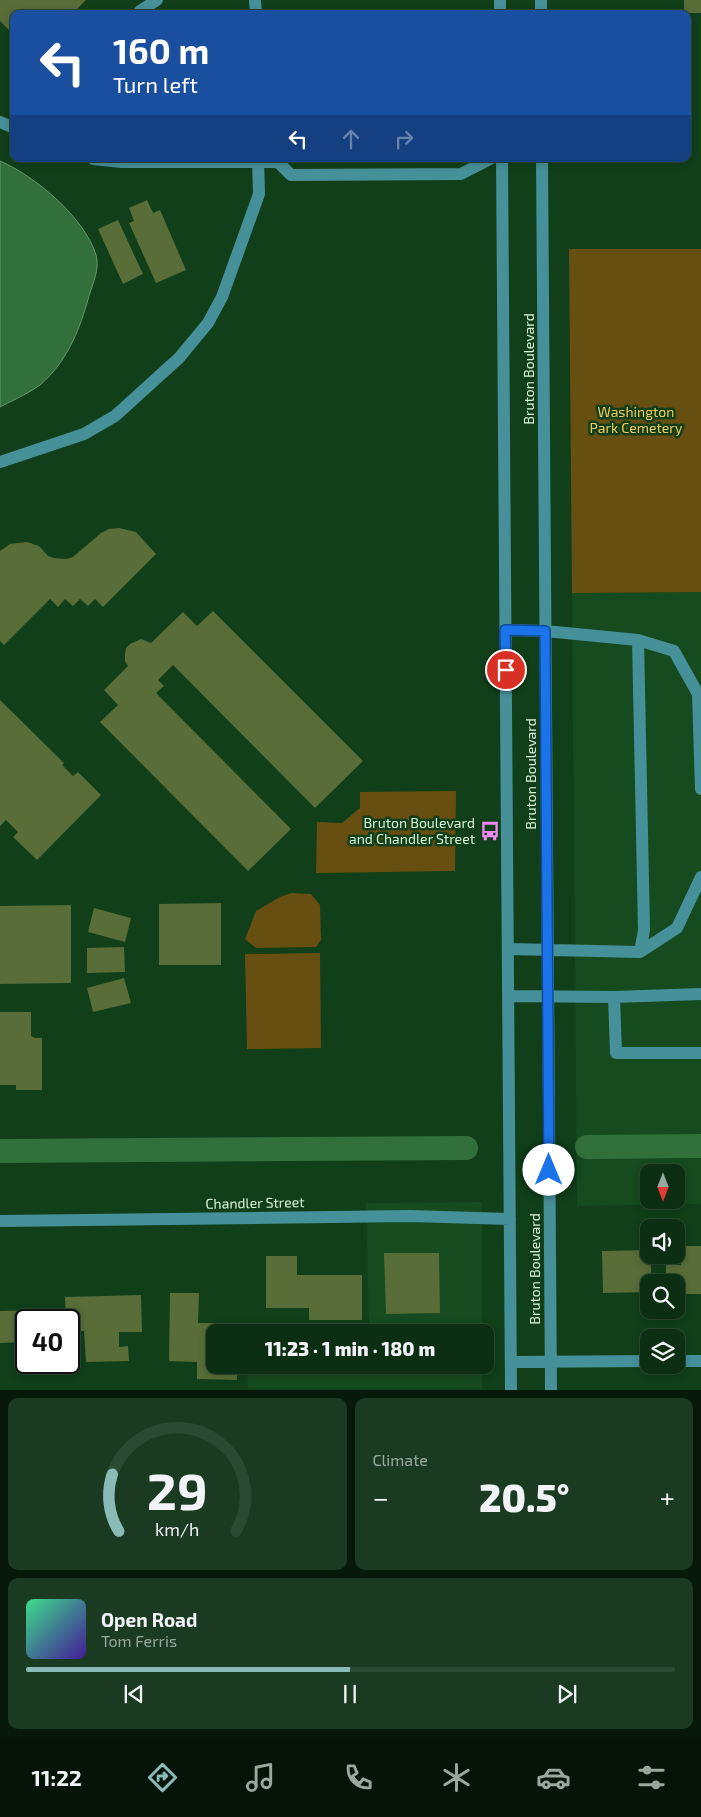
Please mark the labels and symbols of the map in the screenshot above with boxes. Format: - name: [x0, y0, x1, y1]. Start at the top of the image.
- street label: Bruton Boulevard: [520, 313, 537, 425]
- park label: Washington Park Cemetery: [590, 403, 683, 436]
- pin: [485, 649, 527, 691]
- street label: Bruton Boulevard: [522, 718, 539, 830]
- place label: Bruton Boulevard and Chandler Street: [349, 814, 475, 847]
- bus stop icon: Bruton Boulevard and Chandler Street: [479, 820, 501, 842]
- position arrow: [522, 1143, 574, 1195]
- north arrow: [640, 1164, 685, 1209]
- street label: Chandler Street: [205, 1193, 305, 1212]
- street label: Bruton Boulevard: [526, 1213, 543, 1325]
- speed limit sign: 40: [15, 1309, 80, 1374]

